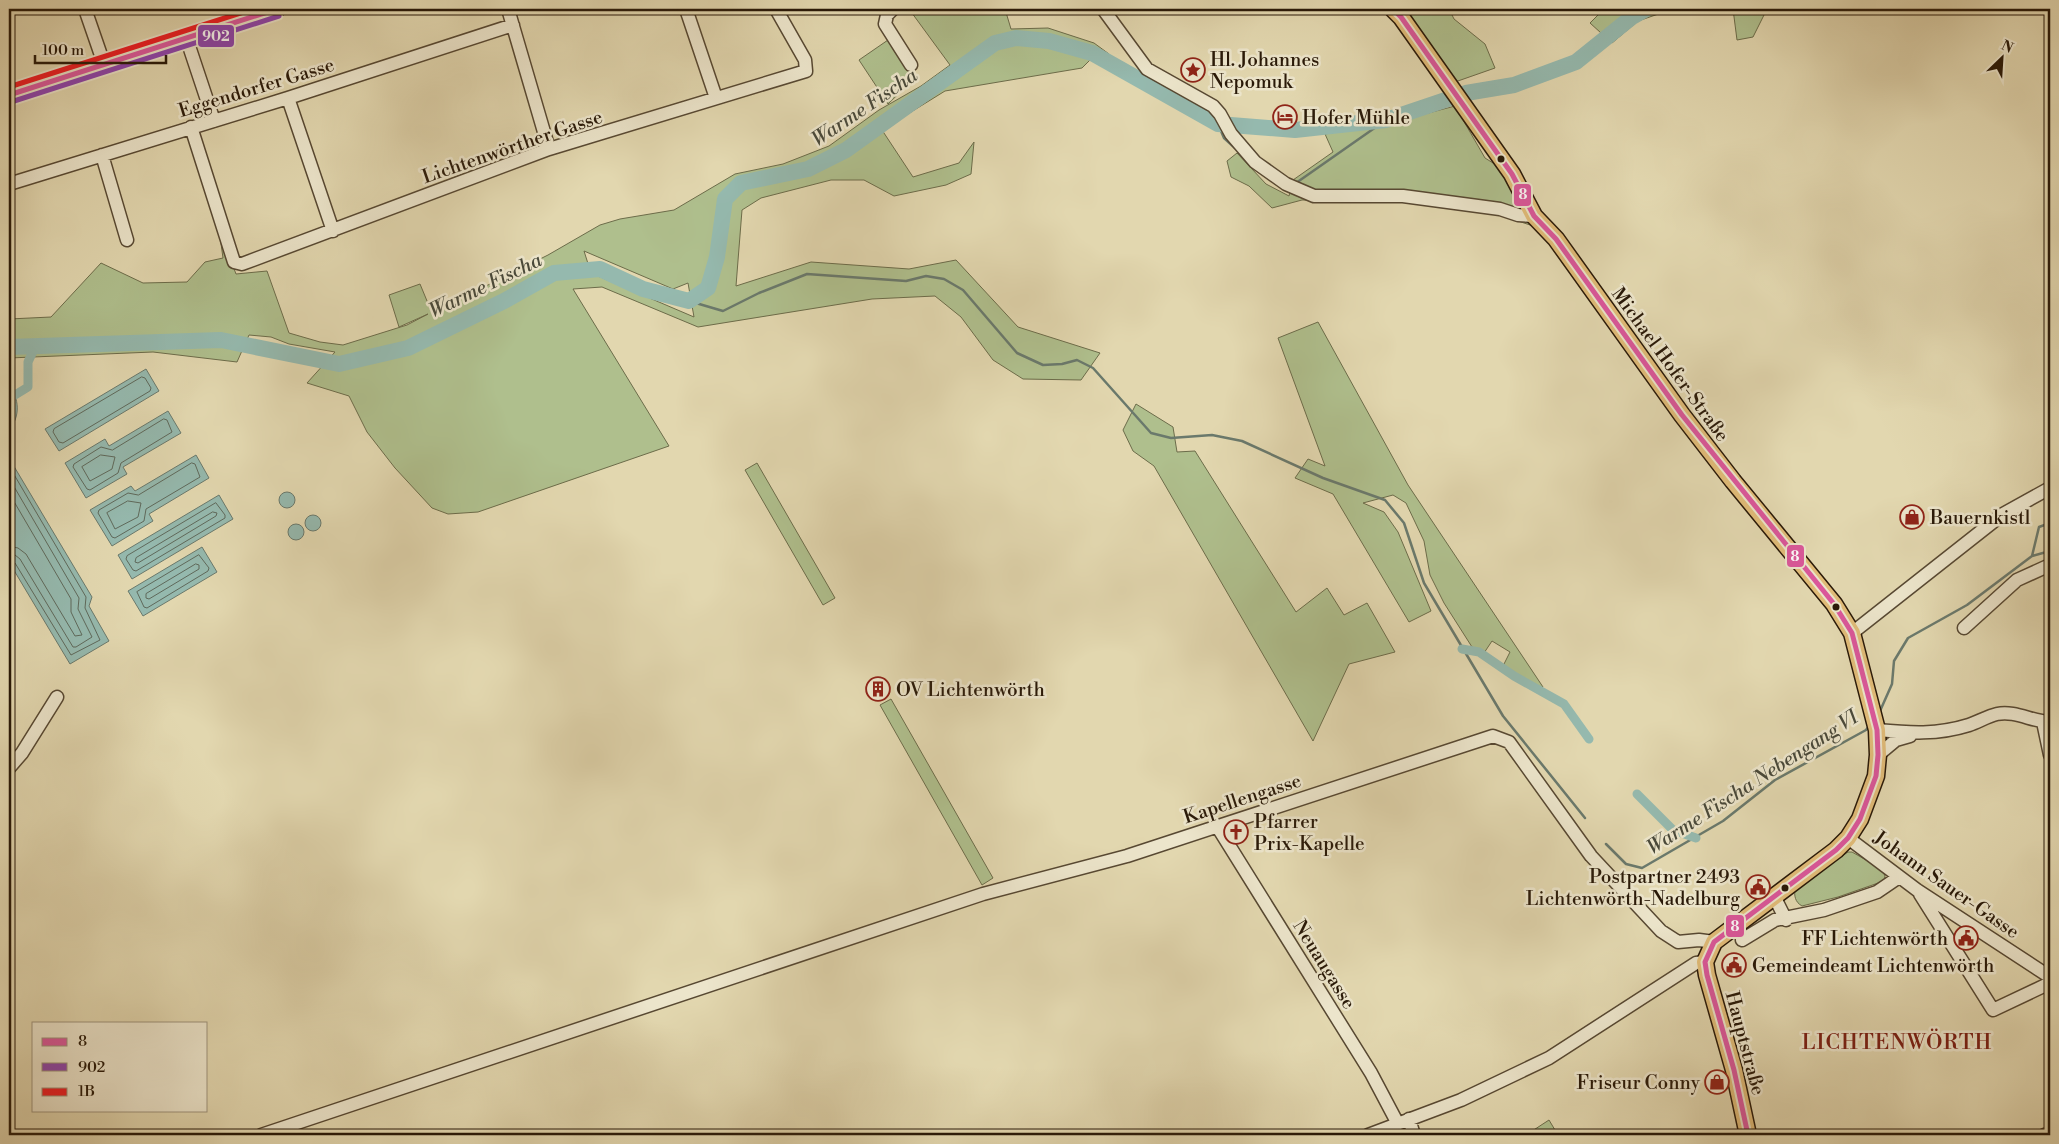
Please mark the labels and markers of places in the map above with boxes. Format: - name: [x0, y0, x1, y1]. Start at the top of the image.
- place label: Hl. Johannes Nepomuk: [1210, 48, 1319, 94]
- place icon: Hl. Johannes Nepomuk: [1180, 57, 1206, 83]
- hotel icon: Hofer Mühle: [1272, 104, 1298, 130]
- place label: Hofer Mühle: [1302, 106, 1410, 130]
- unlabelled marker: [1496, 154, 1506, 164]
- shop icon: Bauernkistl: [1899, 504, 1925, 530]
- place label: Bauernkistl: [1929, 506, 2031, 530]
- unlabelled marker: [1831, 602, 1841, 612]
- building icon: OV Lichtenwörth: [865, 676, 891, 702]
- place label: OV Lichtenwörth: [896, 678, 1045, 702]
- place label: Pfarrer Prix-Kapelle: [1254, 810, 1365, 856]
- church icon: Pfarrer Prix-Kapelle: [1223, 819, 1249, 845]
- place label: Postpartner 2493 Lichtenwörth-Nadelburg: [1526, 865, 1740, 911]
- public building icon: Postpartner 2493 Lichtenwörth-Nadelburg: [1745, 874, 1771, 900]
- unlabelled marker: [1780, 883, 1790, 893]
- public building icon: FF Lichtenwörth: [1953, 925, 1979, 951]
- place label: FF Lichtenwörth: [1801, 927, 1948, 951]
- public building icon: Gemeindeamt Lichtenwörth: [1721, 952, 1747, 978]
- place label: Gemeindeamt Lichtenwörth: [1752, 954, 1994, 978]
- shop icon: Friseur Conny: [1704, 1069, 1730, 1095]
- place label: Friseur Conny: [1577, 1071, 1701, 1095]

